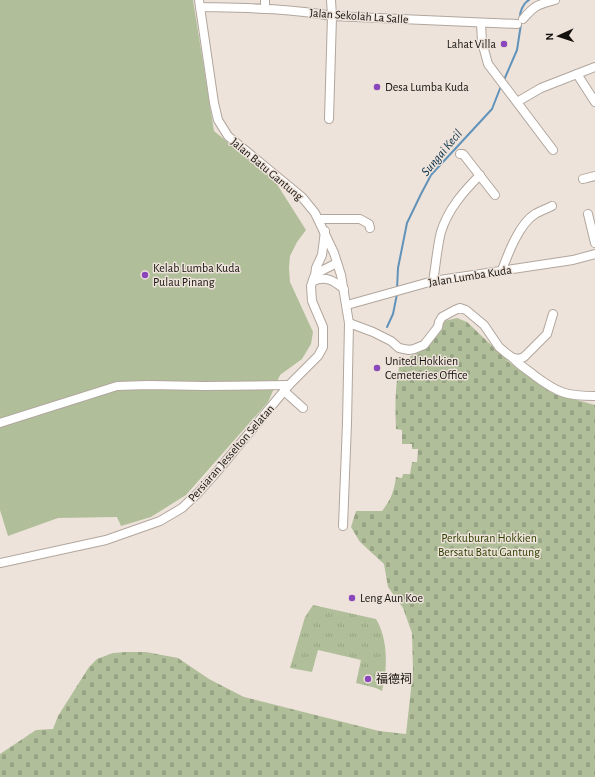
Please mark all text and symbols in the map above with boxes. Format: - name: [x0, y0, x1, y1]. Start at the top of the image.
- street label: Jalan Sekolah La Salle: [309, 7, 409, 25]
- north arrow: [539, 16, 579, 56]
- text: N: [544, 32, 555, 41]
- place label: Lahat Villa: [447, 38, 496, 50]
- marker: Lahat Villa: [499, 39, 509, 49]
- place label: Desa Lumba Kuda: [385, 81, 469, 93]
- marker: Desa Lumba Kuda: [372, 82, 382, 92]
- water label: Sungai Kecil: [419, 127, 465, 179]
- street label: Jalan Batu Gantung: [229, 135, 305, 203]
- place label: Kelab Lumba Kuda Pulau Pinang: [153, 262, 240, 288]
- street label: Jalan Lumba Kuda: [428, 263, 513, 289]
- marker: Kelab Lumba Kuda Pulau Pinang: [140, 270, 150, 280]
- place label: United Hokkien Cemeteries Office: [385, 355, 468, 381]
- marker: United Hokkien Cemeteries Office: [372, 363, 382, 373]
- street label: Persiaran Jesselton Selatan: [186, 402, 276, 504]
- park label: Perkuburan Hokkien Bersatu Batu Gantung: [438, 532, 540, 558]
- place label: Leng Aun Koe: [360, 592, 423, 604]
- marker: Leng Aun Koe: [347, 593, 357, 603]
- place label: 福德祠: [376, 672, 412, 685]
- marker: 福德祠: [363, 674, 373, 684]

